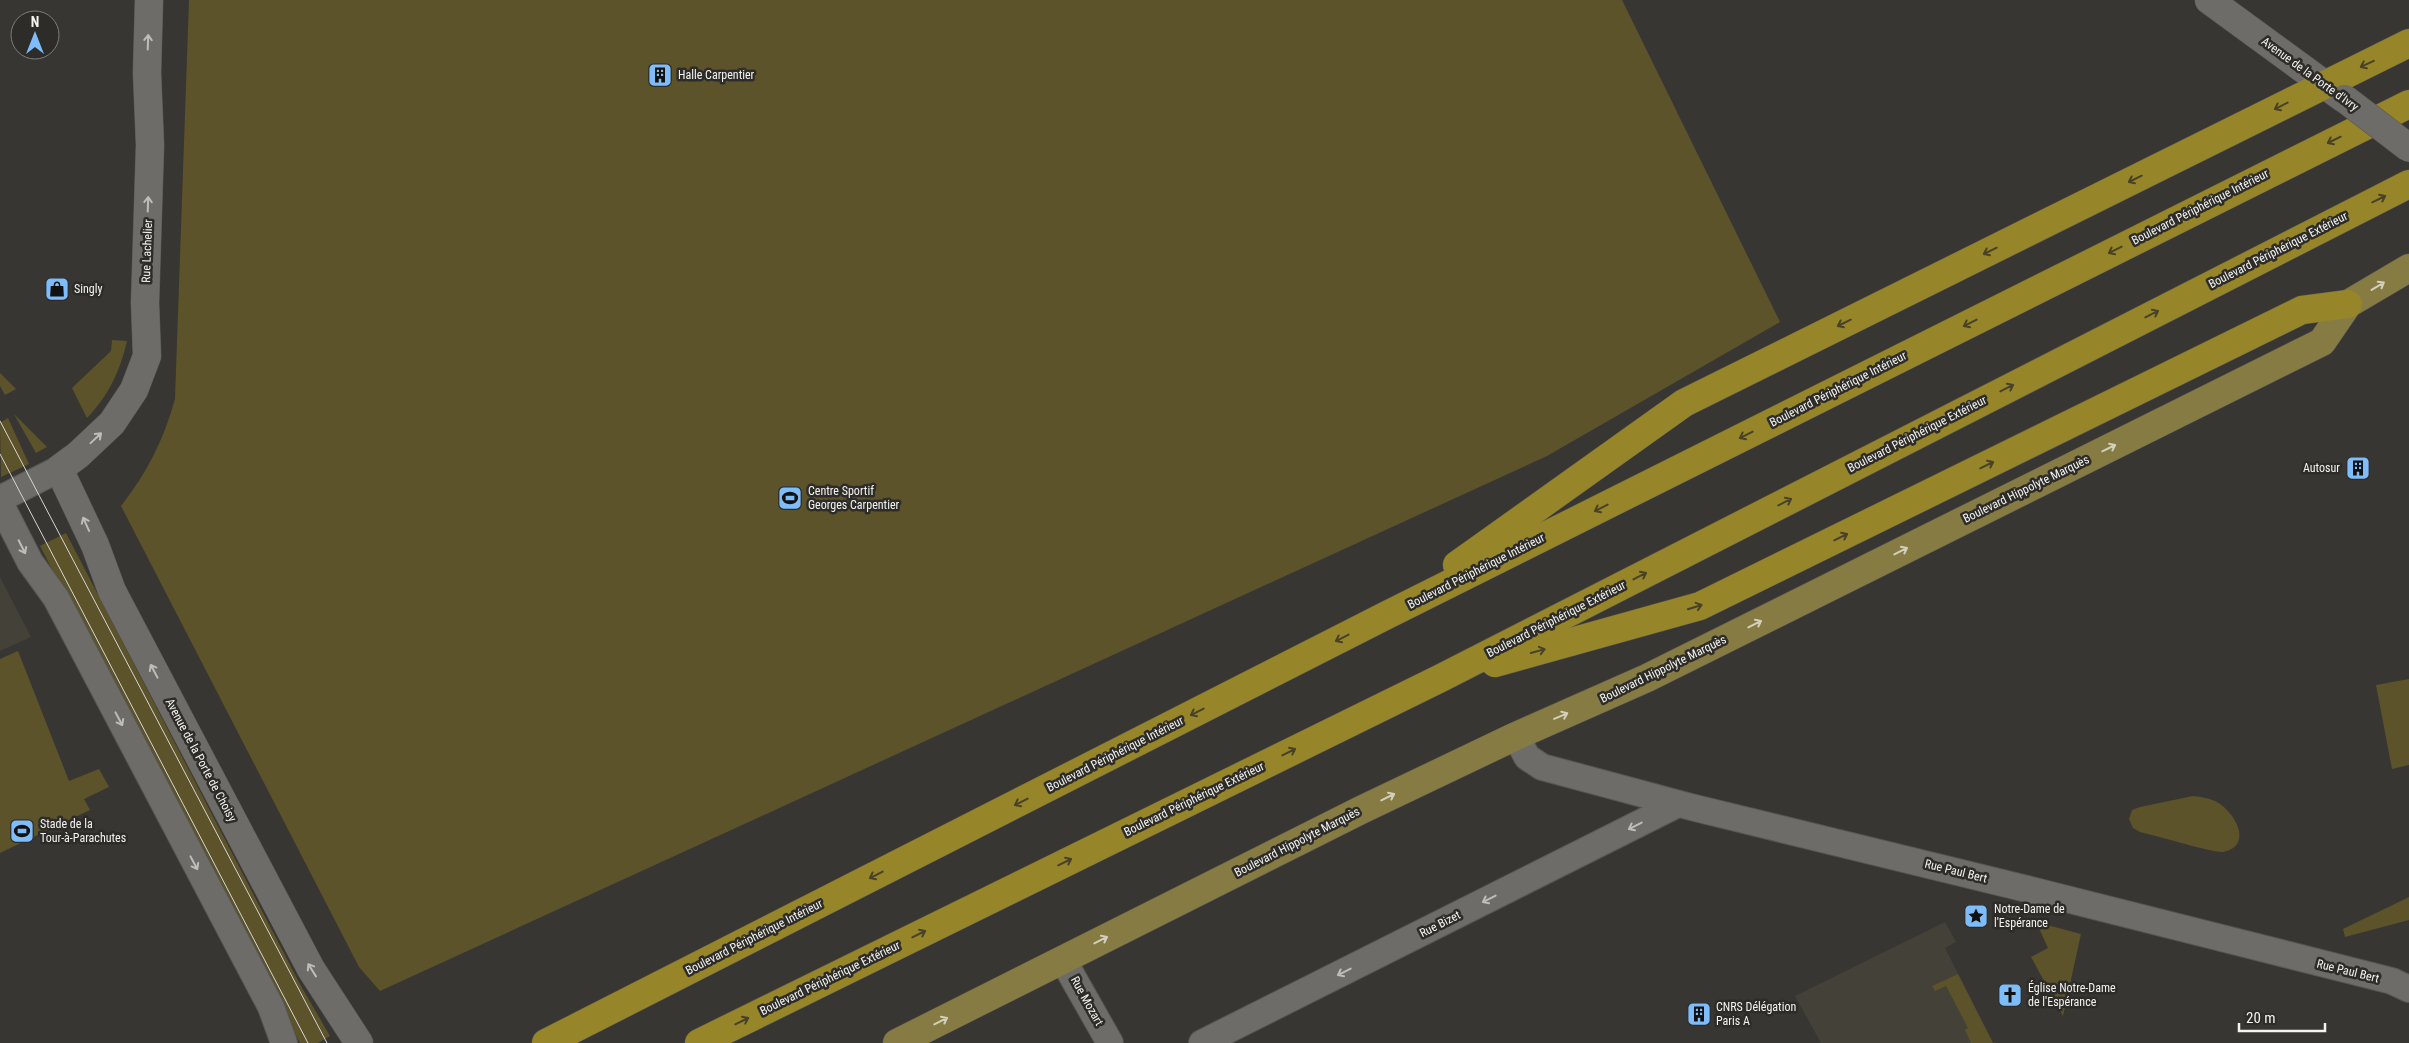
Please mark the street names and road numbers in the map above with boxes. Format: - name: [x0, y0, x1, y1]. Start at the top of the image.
- street label: Avenue de la Porte d'Ivry: [2259, 34, 2361, 114]
- street label: Boulevard Périphérique Intérieur: [2129, 166, 2271, 248]
- street label: Boulevard Périphérique Extérieur: [2206, 209, 2350, 291]
- street label: Rue Lachelier: [139, 219, 155, 283]
- street label: Boulevard Périphérique Intérieur: [1767, 348, 1909, 430]
- street label: Boulevard Périphérique Extérieur: [1845, 393, 1989, 475]
- street label: Boulevard Hippolyte Marquès: [1961, 452, 2091, 526]
- street label: Boulevard Périphérique Intérieur: [1405, 530, 1547, 612]
- street label: Boulevard Périphérique Extérieur: [1484, 578, 1628, 660]
- street label: Boulevard Hippolyte Marquès: [1598, 632, 1728, 706]
- street label: Avenue de la Porte de Choisy: [163, 696, 239, 824]
- street label: Boulevard Périphérique Intérieur: [1044, 713, 1186, 795]
- street label: Boulevard Périphérique Extérieur: [1122, 759, 1267, 839]
- street label: Boulevard Hippolyte Marquès: [1232, 804, 1362, 880]
- street label: Rue Paul Bert: [1923, 856, 1989, 886]
- street label: Boulevard Périphérique Intérieur: [683, 896, 825, 978]
- street label: Rue Bizet: [1417, 908, 1463, 940]
- street label: Boulevard Périphérique Extérieur: [758, 938, 903, 1018]
- street label: Rue Paul Bert: [2315, 956, 2381, 986]
- street label: Rue Mozart: [1068, 974, 1106, 1028]

